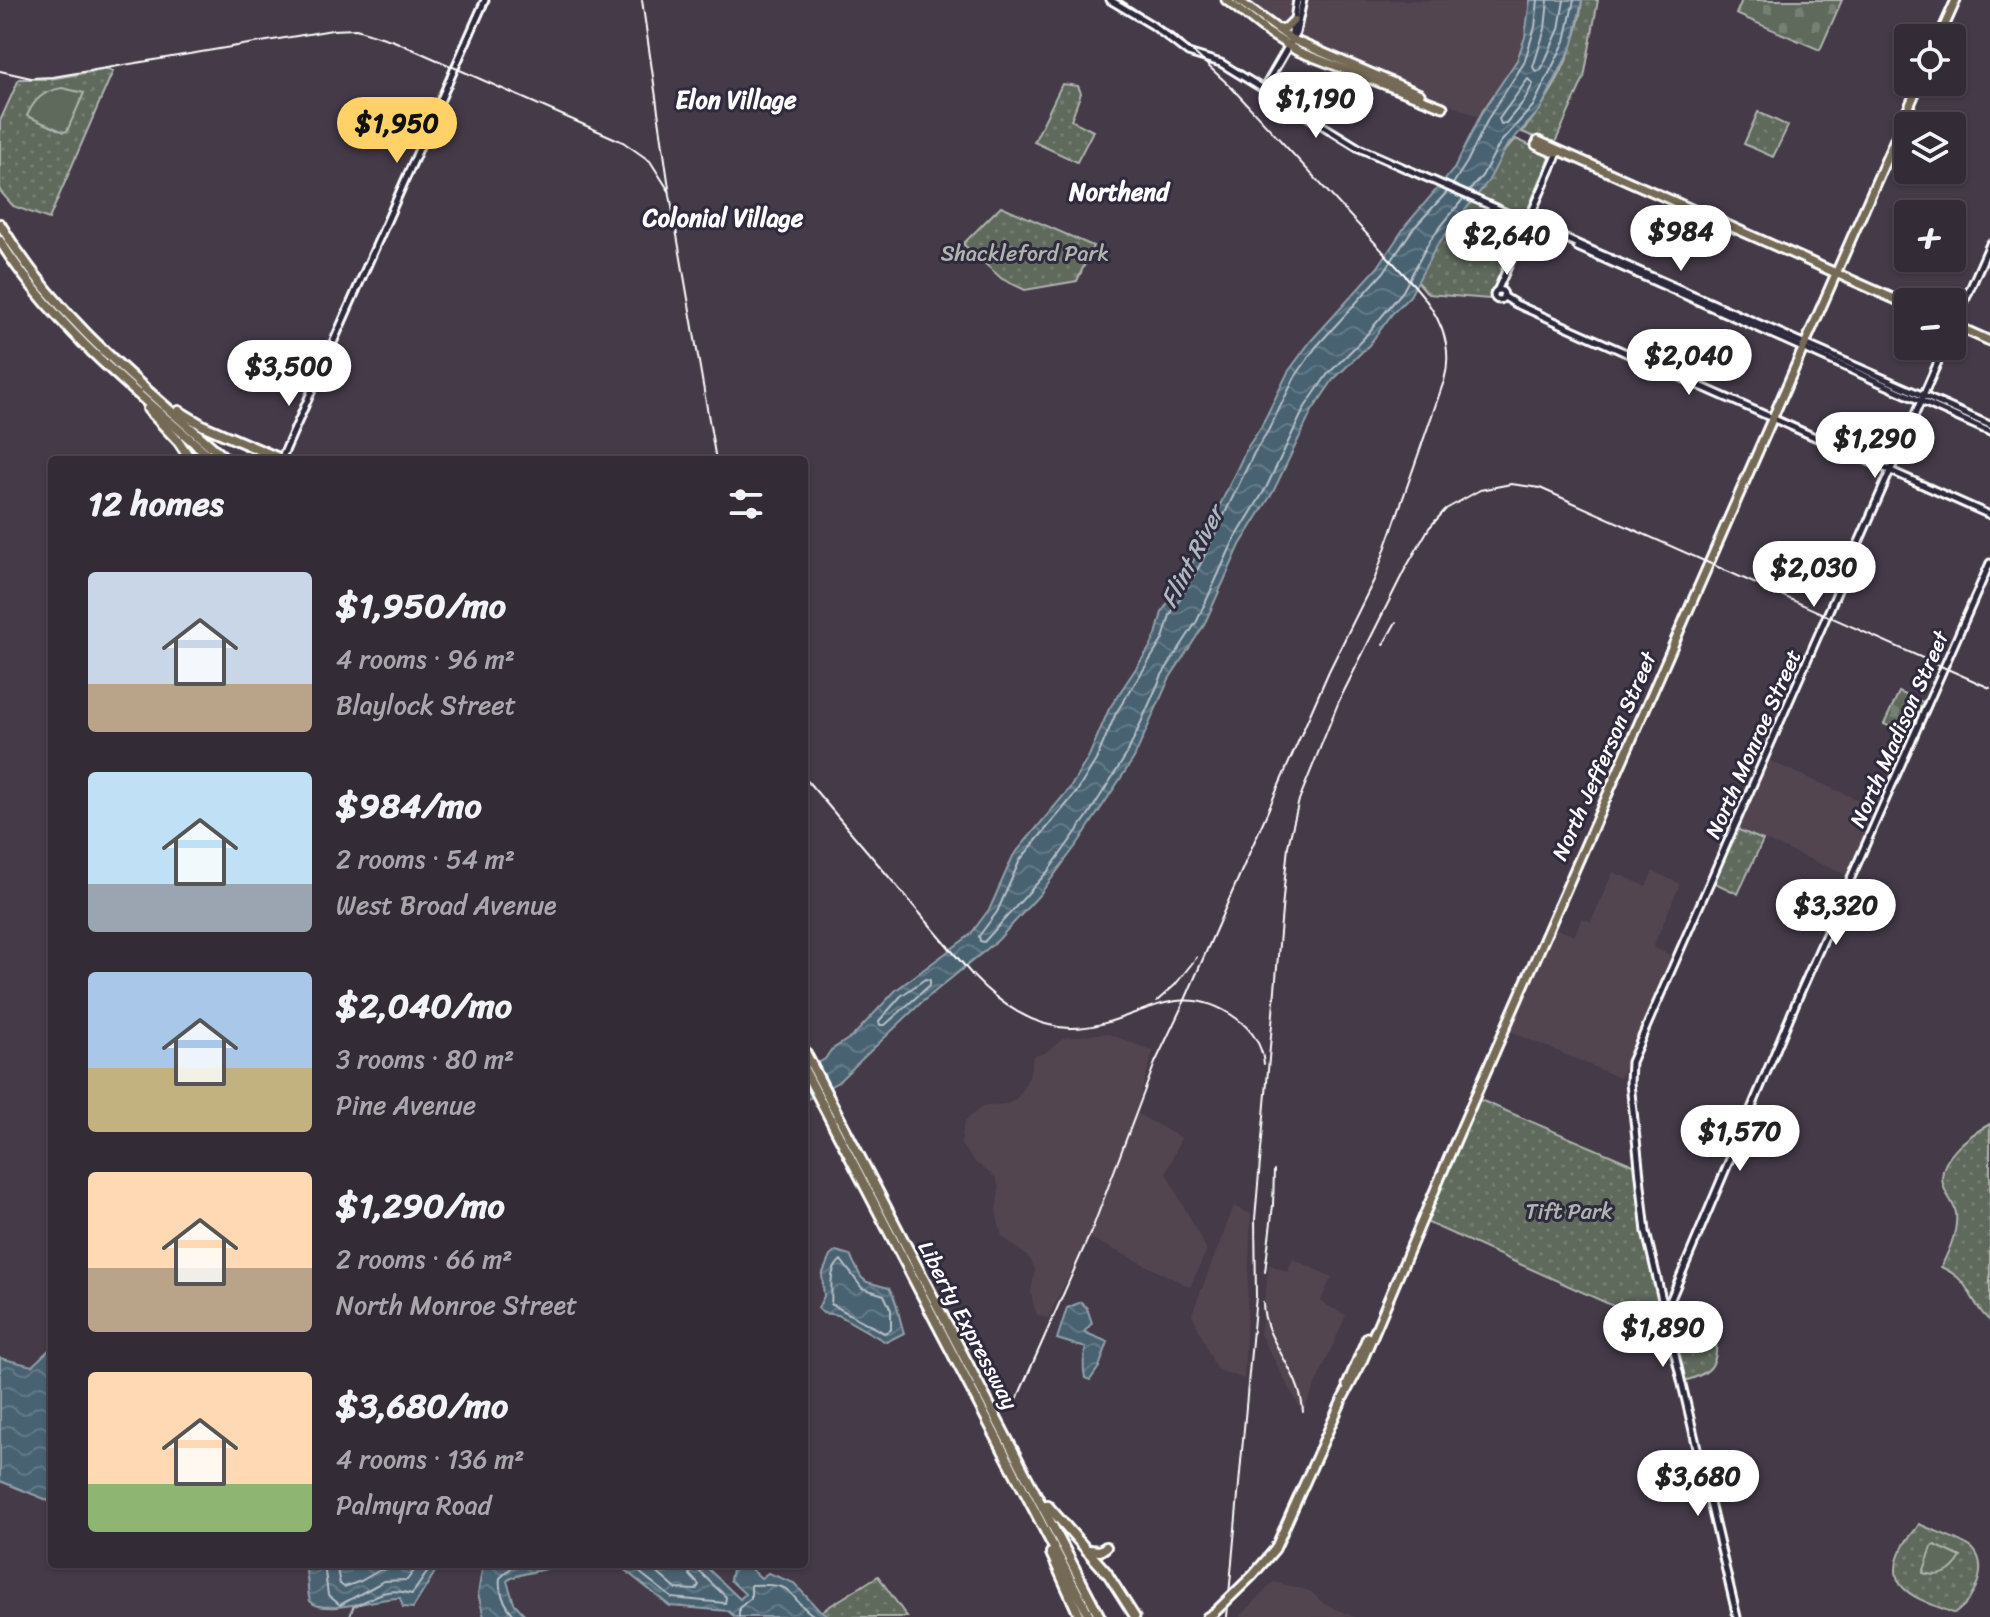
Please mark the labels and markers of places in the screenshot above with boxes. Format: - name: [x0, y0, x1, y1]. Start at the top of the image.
- pin: $1,190: [1251, 72, 1381, 140]
- pin: $1,950: [332, 97, 462, 165]
- pin: $984: [1634, 205, 1728, 273]
- pin: $2,640: [1442, 209, 1572, 277]
- pin: $2,040: [1624, 329, 1754, 397]
- pin: $3,500: [224, 340, 354, 408]
- pin: $1,290: [1810, 412, 1940, 480]
- pin: $2,030: [1749, 541, 1879, 609]
- pin: $3,320: [1771, 879, 1901, 947]
- pin: $1,570: [1675, 1105, 1805, 1173]
- pin: $1,890: [1598, 1301, 1728, 1369]
- pin: $3,680: [1633, 1450, 1763, 1518]

